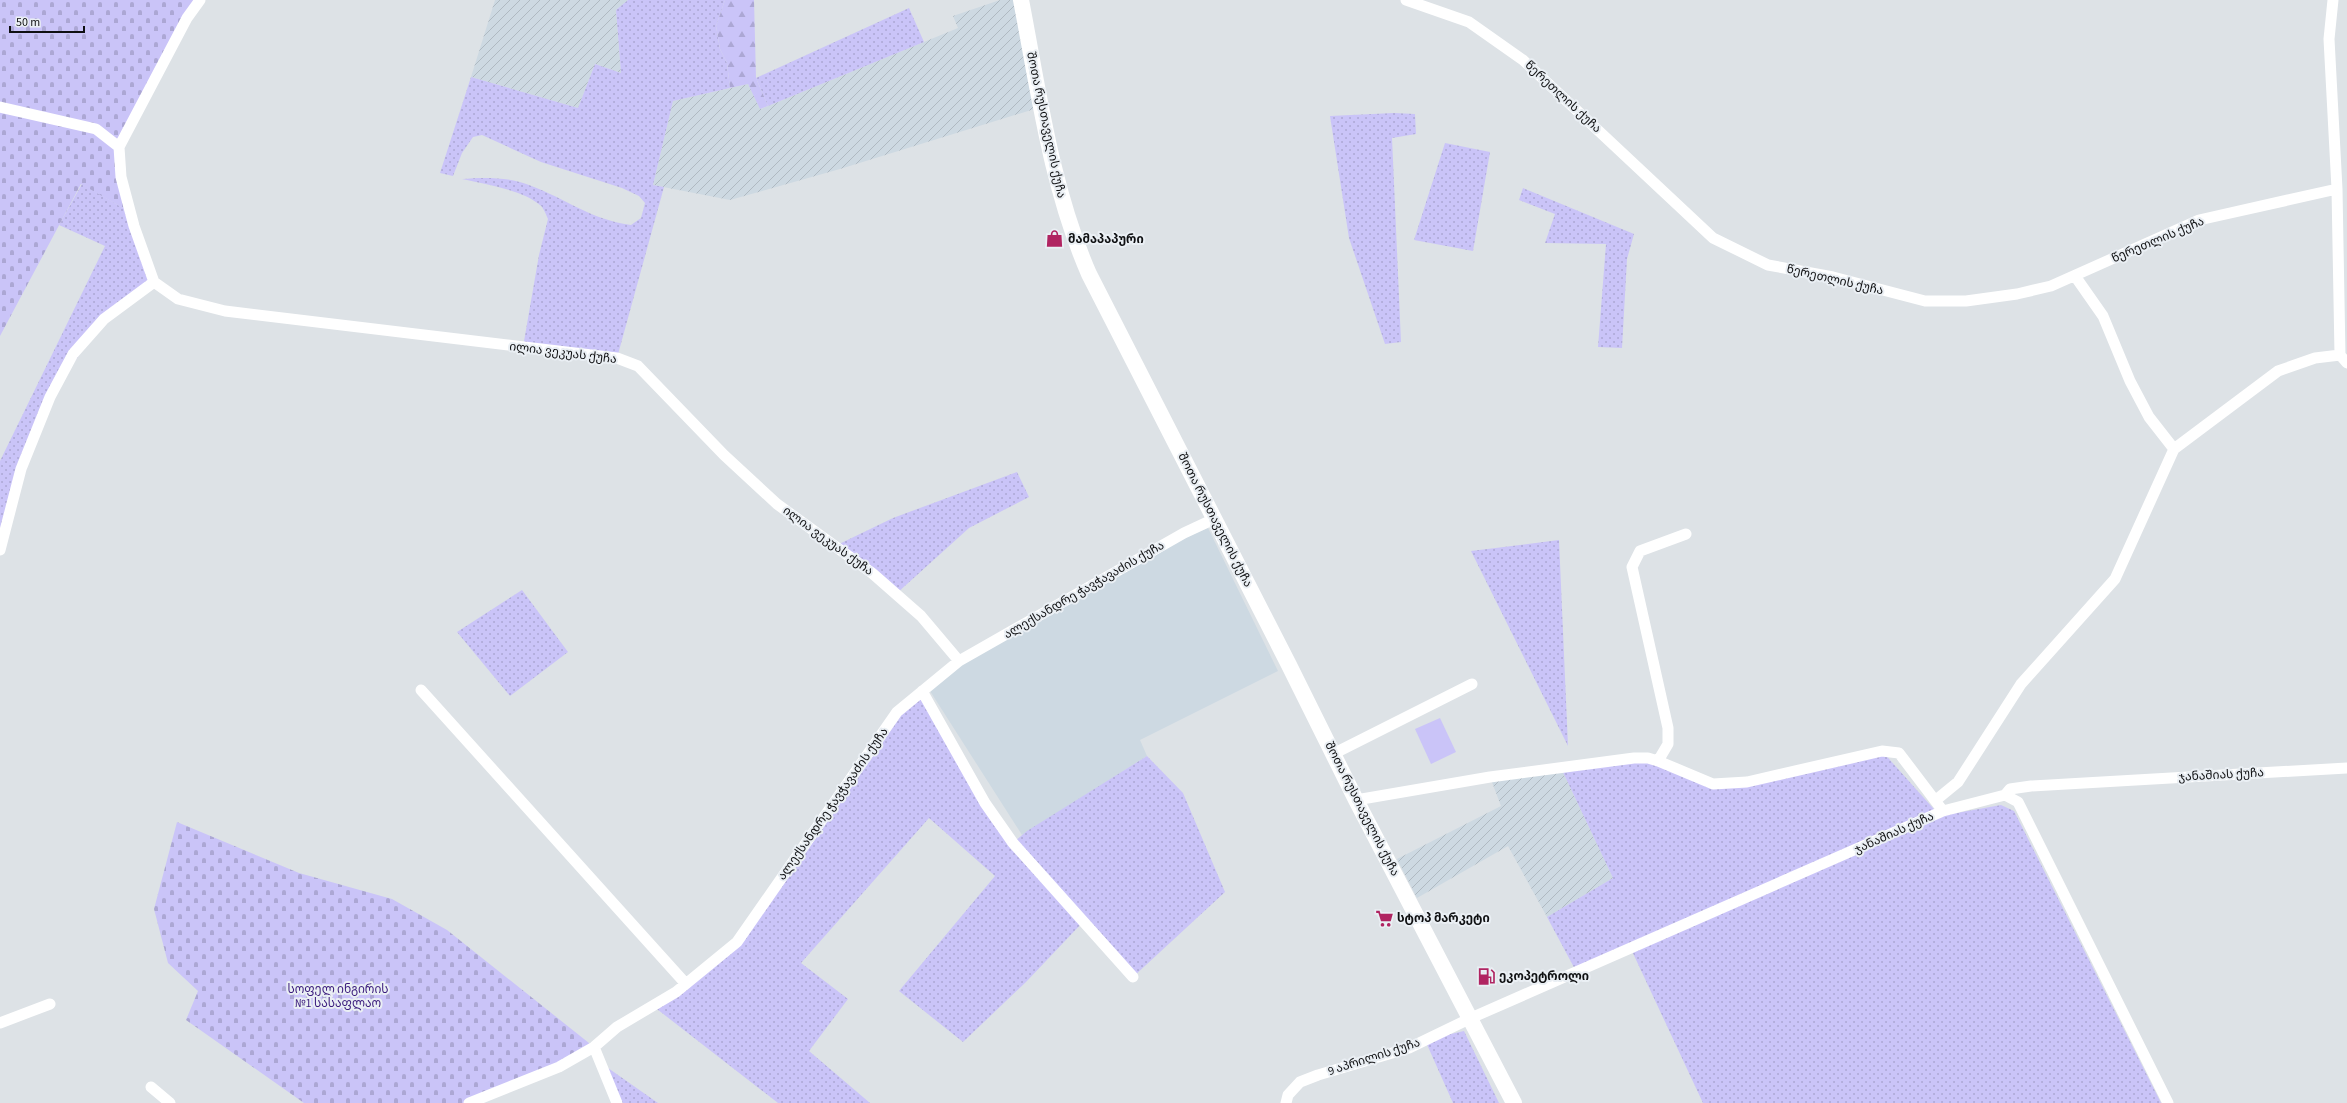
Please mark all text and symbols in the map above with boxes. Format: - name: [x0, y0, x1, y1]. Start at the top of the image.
- scale bar: [10, 8, 84, 34]
- text: 50 m: [16, 14, 40, 31]
- street label: შოთა რუსთაველის ქუჩა: [1022, 50, 1070, 200]
- street label: წერეთლის ქუჩა: [1521, 57, 1605, 137]
- street label: წერეთლის ქუჩა: [2109, 213, 2207, 267]
- shop icon: მამაპაპური: [1045, 229, 1065, 249]
- place label: მამაპაპური: [1068, 231, 1144, 248]
- street label: წერეთლის ქუჩა: [1785, 261, 1885, 299]
- street label: ილია ვეკუას ქუჩა: [508, 338, 618, 368]
- street label: შოთა რუსთაველის ქუჩა: [1174, 450, 1256, 590]
- street label: ილია ვეკუას ქუჩა: [779, 502, 877, 580]
- street label: ალექსანდრე ჭავჭავაძის ქუჩა: [1001, 537, 1167, 643]
- street label: ალექსანდრე ჭავჭავაძის ქუჩა: [774, 724, 892, 884]
- street label: შოთა რუსთაველის ქუჩა: [1321, 739, 1403, 879]
- street label: ჯანაშიას ქუჩა: [2178, 764, 2264, 786]
- street label: ჯანაშიას ქუჩა: [1851, 808, 1937, 858]
- supermarket icon: სტოპ მარკეტი: [1374, 908, 1394, 928]
- place label: სტოპ მარკეტი: [1397, 910, 1490, 927]
- fuel station icon: ეკოპეტროლი: [1476, 966, 1496, 986]
- place label: ეკოპეტროლი: [1499, 968, 1589, 985]
- park label: სოფელ ინგირის №1 სასაფლაო: [287, 981, 389, 1012]
- street label: 9 აპრილის ქუჩა: [1326, 1034, 1422, 1080]

